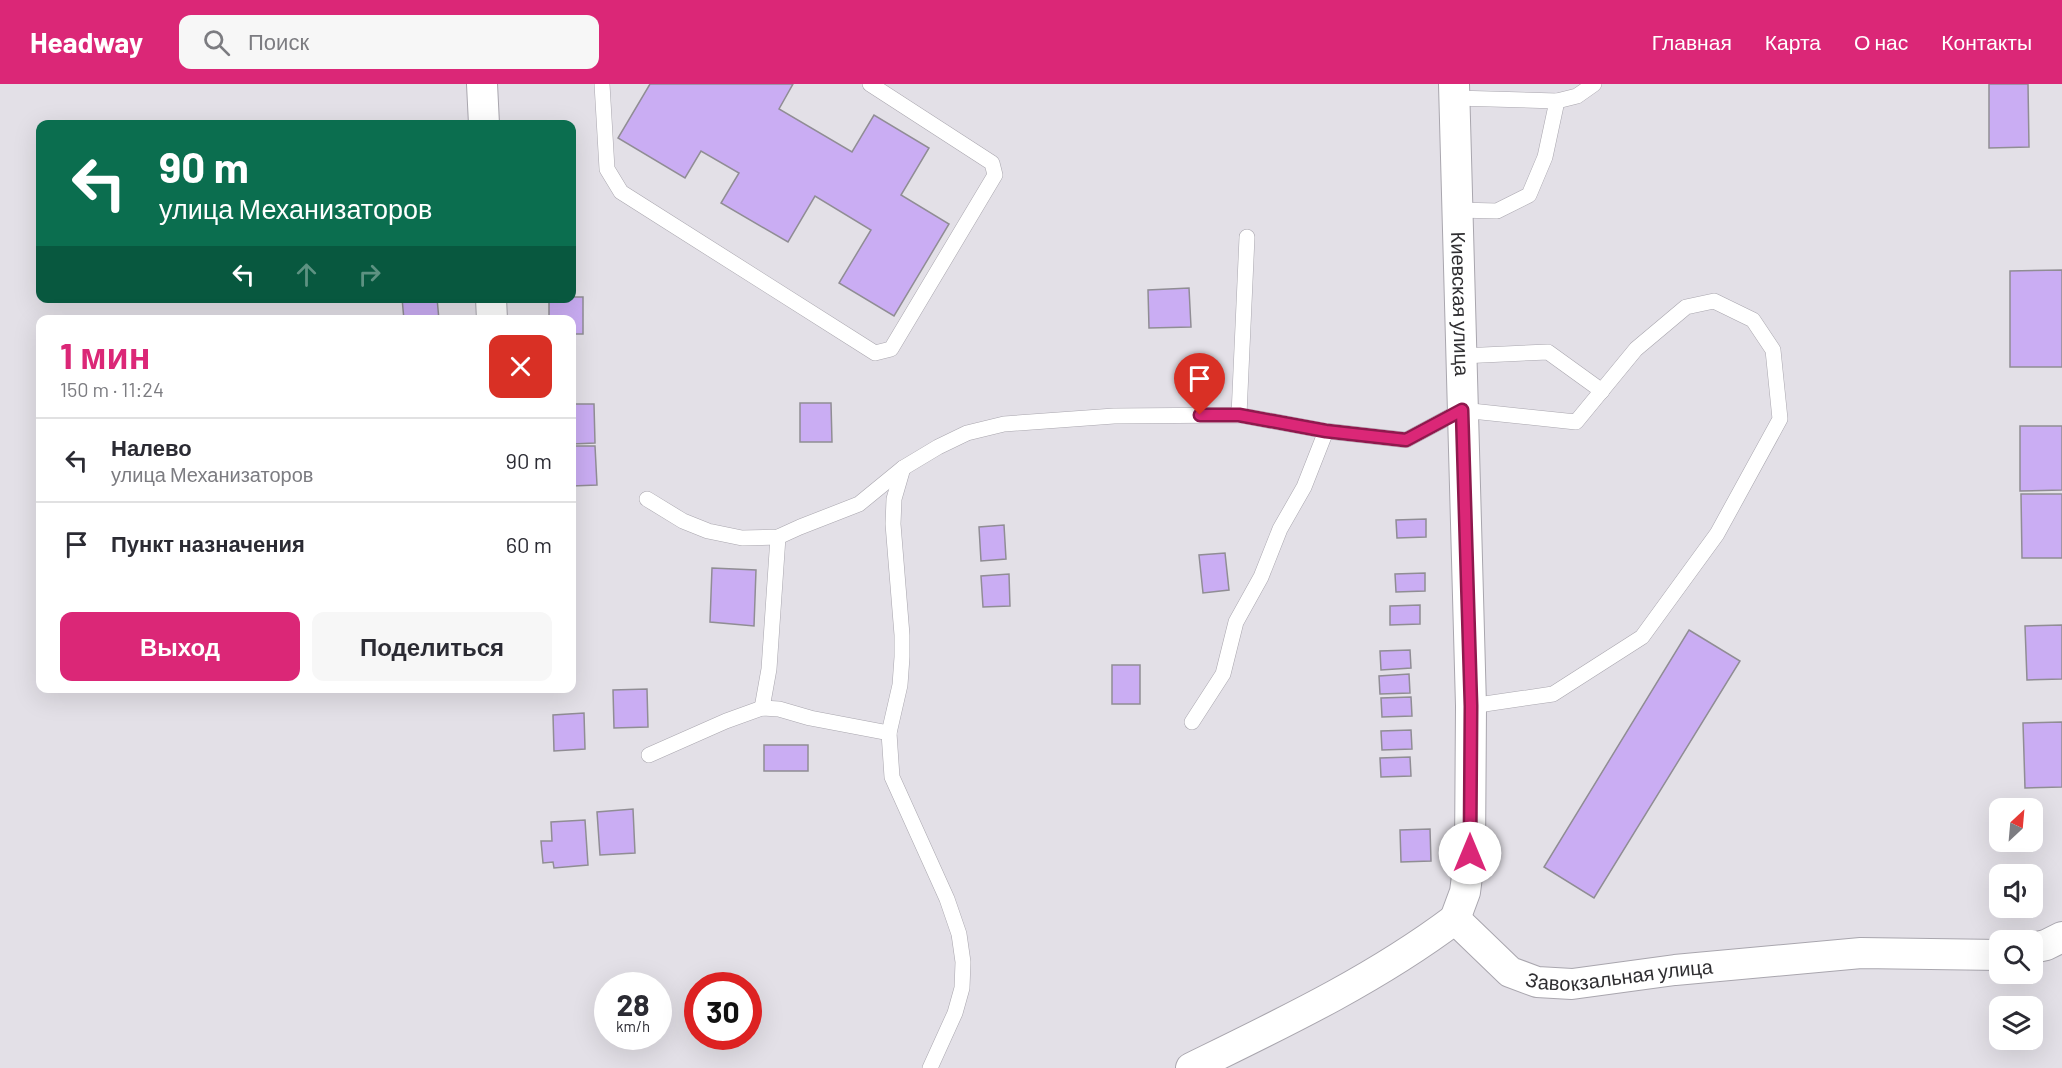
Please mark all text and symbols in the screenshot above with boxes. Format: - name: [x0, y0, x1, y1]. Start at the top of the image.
- search box: [179, 15, 599, 69]
- text: Headway: [30, 25, 143, 59]
- icon: search: [200, 26, 233, 59]
- text: Поиск: [248, 28, 309, 54]
- text: Главная: [1652, 29, 1732, 54]
- text: Карта: [1765, 29, 1821, 54]
- text: О нас: [1854, 29, 1908, 54]
- text: Контакты: [1941, 29, 2032, 54]
- text: 90 m: [159, 141, 249, 191]
- icon: left: [60, 144, 138, 222]
- text: улица Механизаторов: [159, 192, 432, 224]
- street label: Киевская улица: [1447, 231, 1475, 377]
- icon: left: [227, 258, 260, 291]
- icon: ahead: [290, 258, 323, 291]
- icon: right: [353, 258, 386, 291]
- text: 1 мин: [60, 333, 150, 376]
- button: close: [489, 335, 552, 398]
- pin: [1174, 353, 1225, 415]
- icon: arrive: [1183, 362, 1216, 395]
- text: 150 m · 11:24: [60, 377, 164, 401]
- text: Налево: [111, 434, 192, 460]
- icon: left: [60, 444, 93, 477]
- text: 90 m: [506, 447, 552, 473]
- text: улица Механизаторов: [111, 462, 313, 486]
- icon: arrive: [60, 528, 93, 561]
- text: Пункт назначения: [111, 530, 305, 556]
- text: 60 m: [506, 531, 552, 557]
- button: Выход: [60, 612, 300, 681]
- button: Поделиться: [312, 612, 552, 681]
- north arrow: [1989, 798, 2043, 852]
- map controls: [1989, 798, 2043, 1050]
- position arrow: [1438, 821, 1502, 885]
- button: sound: [1989, 864, 2043, 918]
- button: search: [1989, 930, 2043, 984]
- street label: Завокзальная улица: [1523, 954, 1715, 995]
- speed limit sign: 30: [684, 972, 762, 1050]
- text: 28: [616, 986, 650, 1022]
- button: layers: [1989, 996, 2043, 1050]
- text: km/h: [616, 1017, 650, 1035]

